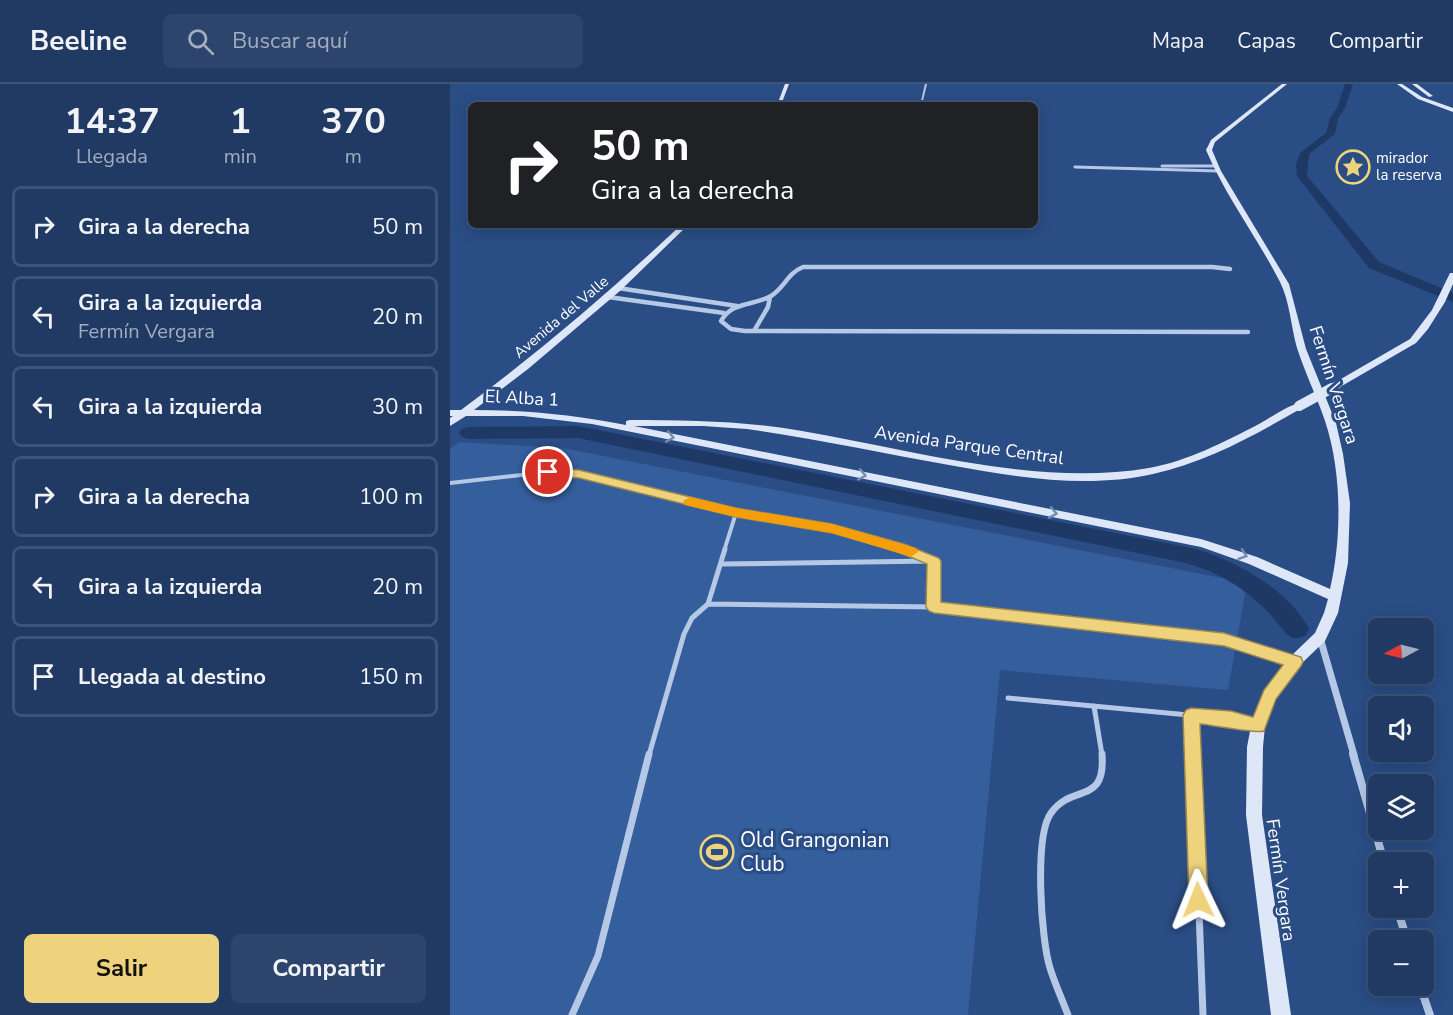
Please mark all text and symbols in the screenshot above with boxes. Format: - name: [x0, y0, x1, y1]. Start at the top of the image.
- search box: [163, 14, 583, 68]
- text: Beeline: [30, 22, 127, 60]
- icon: search: [184, 25, 217, 58]
- text: Buscar aquí: [232, 26, 347, 56]
- text: Mapa: [1152, 27, 1204, 55]
- text: Capas: [1237, 27, 1296, 55]
- text: Compartir: [1329, 27, 1423, 55]
- text: 14:37: [64, 97, 160, 146]
- text: 1: [229, 97, 251, 146]
- text: 370: [321, 97, 386, 146]
- text: 50 m: [591, 118, 690, 175]
- icon: right: [492, 126, 570, 204]
- text: Llegada: [76, 143, 148, 170]
- text: min: [224, 143, 257, 170]
- text: m: [345, 143, 362, 170]
- place label: mirador la reserva: [1376, 148, 1442, 185]
- place icon: mirador la reserva: [1335, 149, 1371, 185]
- text: Gira a la derecha: [591, 172, 794, 209]
- icon: right: [27, 210, 60, 243]
- text: Gira a la derecha: [78, 212, 250, 242]
- text: 50 m: [372, 212, 423, 242]
- street label: Avenida del Valle: [509, 271, 613, 363]
- text: Gira a la izquierda: [78, 288, 262, 318]
- icon: left: [27, 300, 60, 333]
- text: 20 m: [372, 302, 423, 332]
- text: Fermín Vergara: [78, 318, 215, 345]
- street label: Fermín Vergara: [1304, 323, 1364, 447]
- street label: El Alba 1: [484, 384, 560, 412]
- icon: left: [27, 390, 60, 423]
- text: Gira a la izquierda: [78, 392, 262, 422]
- text: 30 m: [372, 392, 423, 422]
- street label: Avenida Parque Central: [873, 420, 1066, 470]
- one-way arrow: [665, 430, 675, 443]
- pin: [522, 446, 573, 497]
- icon: arrive: [531, 455, 564, 488]
- one-way arrow: [856, 468, 866, 481]
- icon: right: [27, 480, 60, 513]
- text: Gira a la derecha: [78, 482, 250, 512]
- text: 100 m: [359, 482, 423, 512]
- one-way arrow: [1048, 506, 1058, 519]
- one-way arrow: [1237, 548, 1248, 561]
- icon: left: [27, 570, 60, 603]
- text: Gira a la izquierda: [78, 572, 262, 602]
- text: 20 m: [372, 572, 423, 602]
- north arrow: [1368, 618, 1434, 684]
- map controls: [1368, 618, 1434, 996]
- icon: arrive: [27, 660, 60, 693]
- text: Llegada al destino: [78, 662, 266, 692]
- text: 150 m: [359, 662, 423, 692]
- button: sound: [1368, 696, 1434, 762]
- button: layers: [1368, 774, 1434, 840]
- street label: Fermín Vergara: [1261, 817, 1301, 943]
- place label: Old Grangonian Club: [740, 826, 889, 878]
- sports icon: Old Grangonian Club: [699, 834, 735, 870]
- button: +: [1368, 852, 1434, 918]
- position arrow: [1166, 868, 1230, 932]
- button: −: [1368, 930, 1434, 996]
- button: Salir: [24, 934, 219, 1003]
- button: Compartir: [231, 934, 426, 1003]

